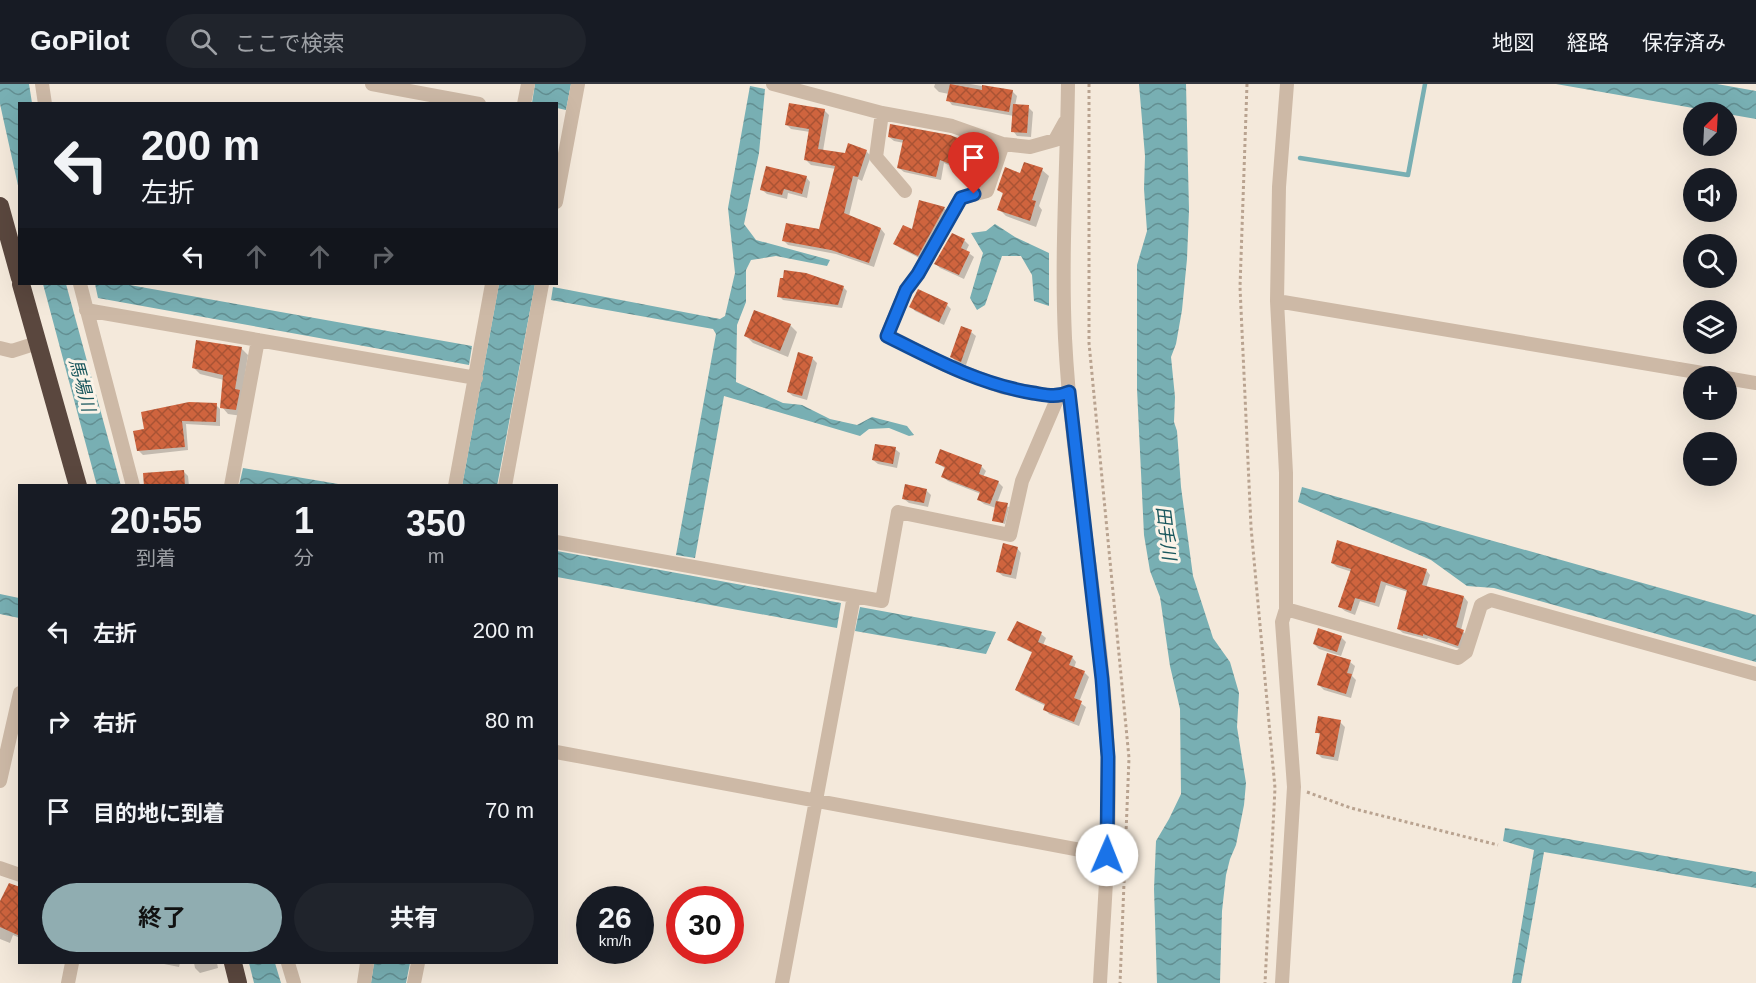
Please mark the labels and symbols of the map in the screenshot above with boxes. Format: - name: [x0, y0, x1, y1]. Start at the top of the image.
- north arrow: [1683, 102, 1737, 156]
- pin: [948, 132, 999, 194]
- water label: 馬場川: [65, 356, 99, 416]
- water label: 田手川: [1153, 505, 1179, 563]
- position arrow: [1075, 823, 1139, 887]
- speed limit sign: 30: [666, 886, 744, 964]

